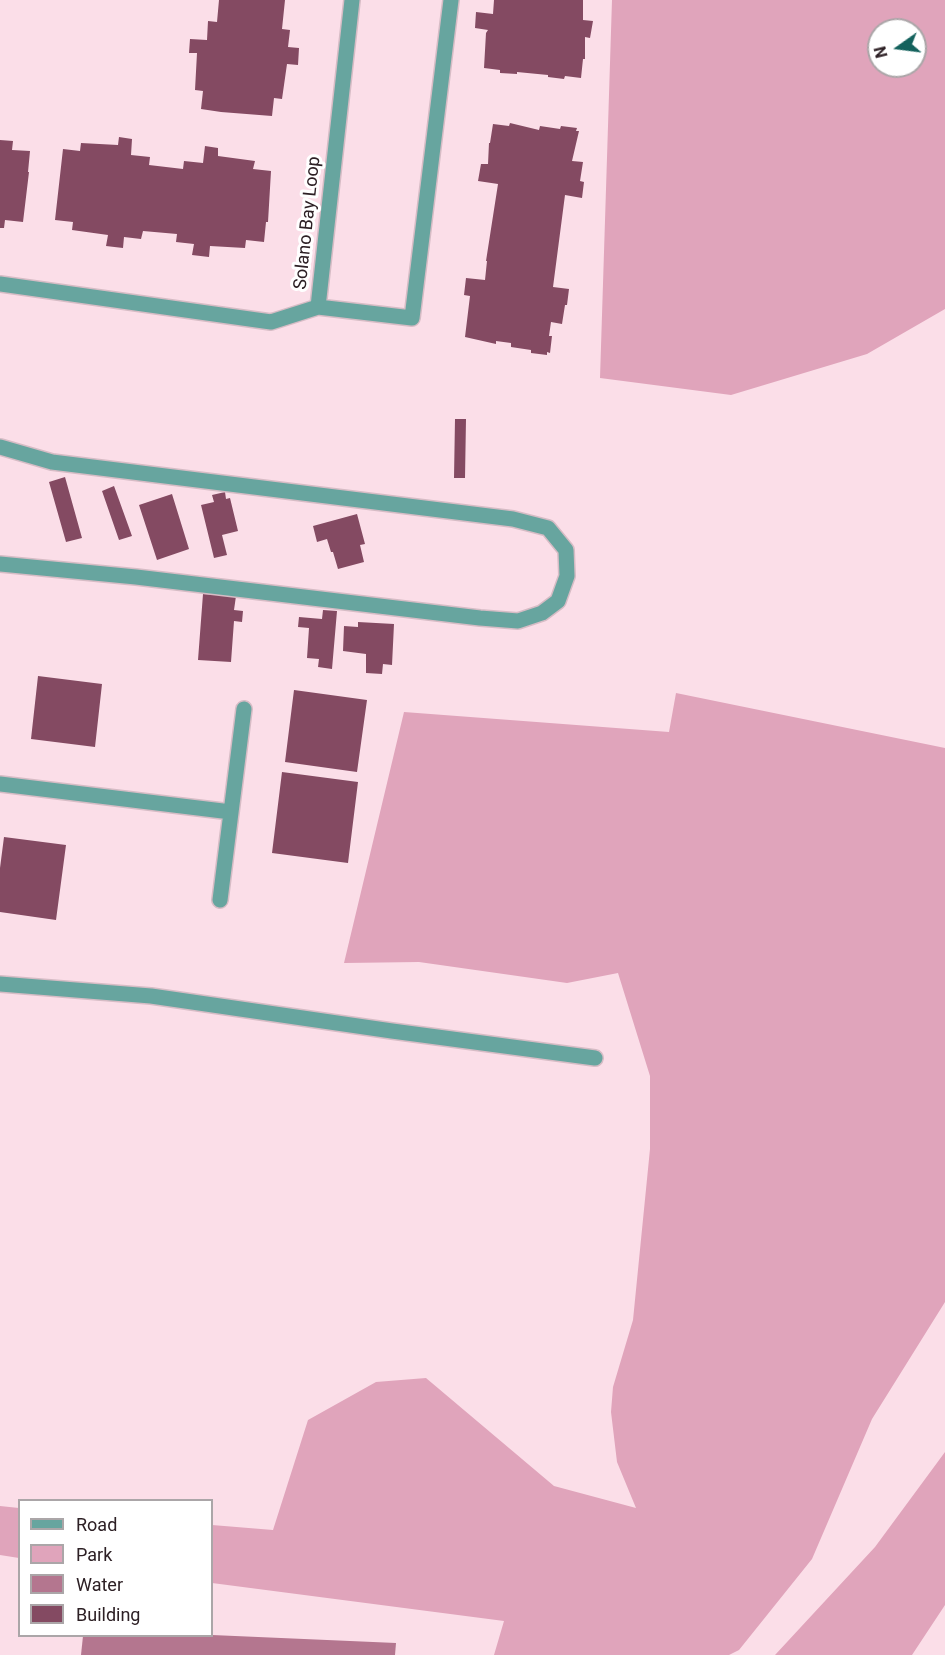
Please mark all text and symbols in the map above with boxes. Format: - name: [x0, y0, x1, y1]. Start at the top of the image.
- north arrow: [867, 18, 927, 78]
- text: N: [870, 44, 892, 60]
- street label: Solano Bay Loop: [290, 155, 326, 291]
- legend: [18, 1499, 213, 1637]
- text: Road: [76, 1514, 117, 1535]
- text: Park: [76, 1544, 112, 1565]
- text: Water: [76, 1574, 123, 1595]
- text: Building: [76, 1604, 140, 1625]

